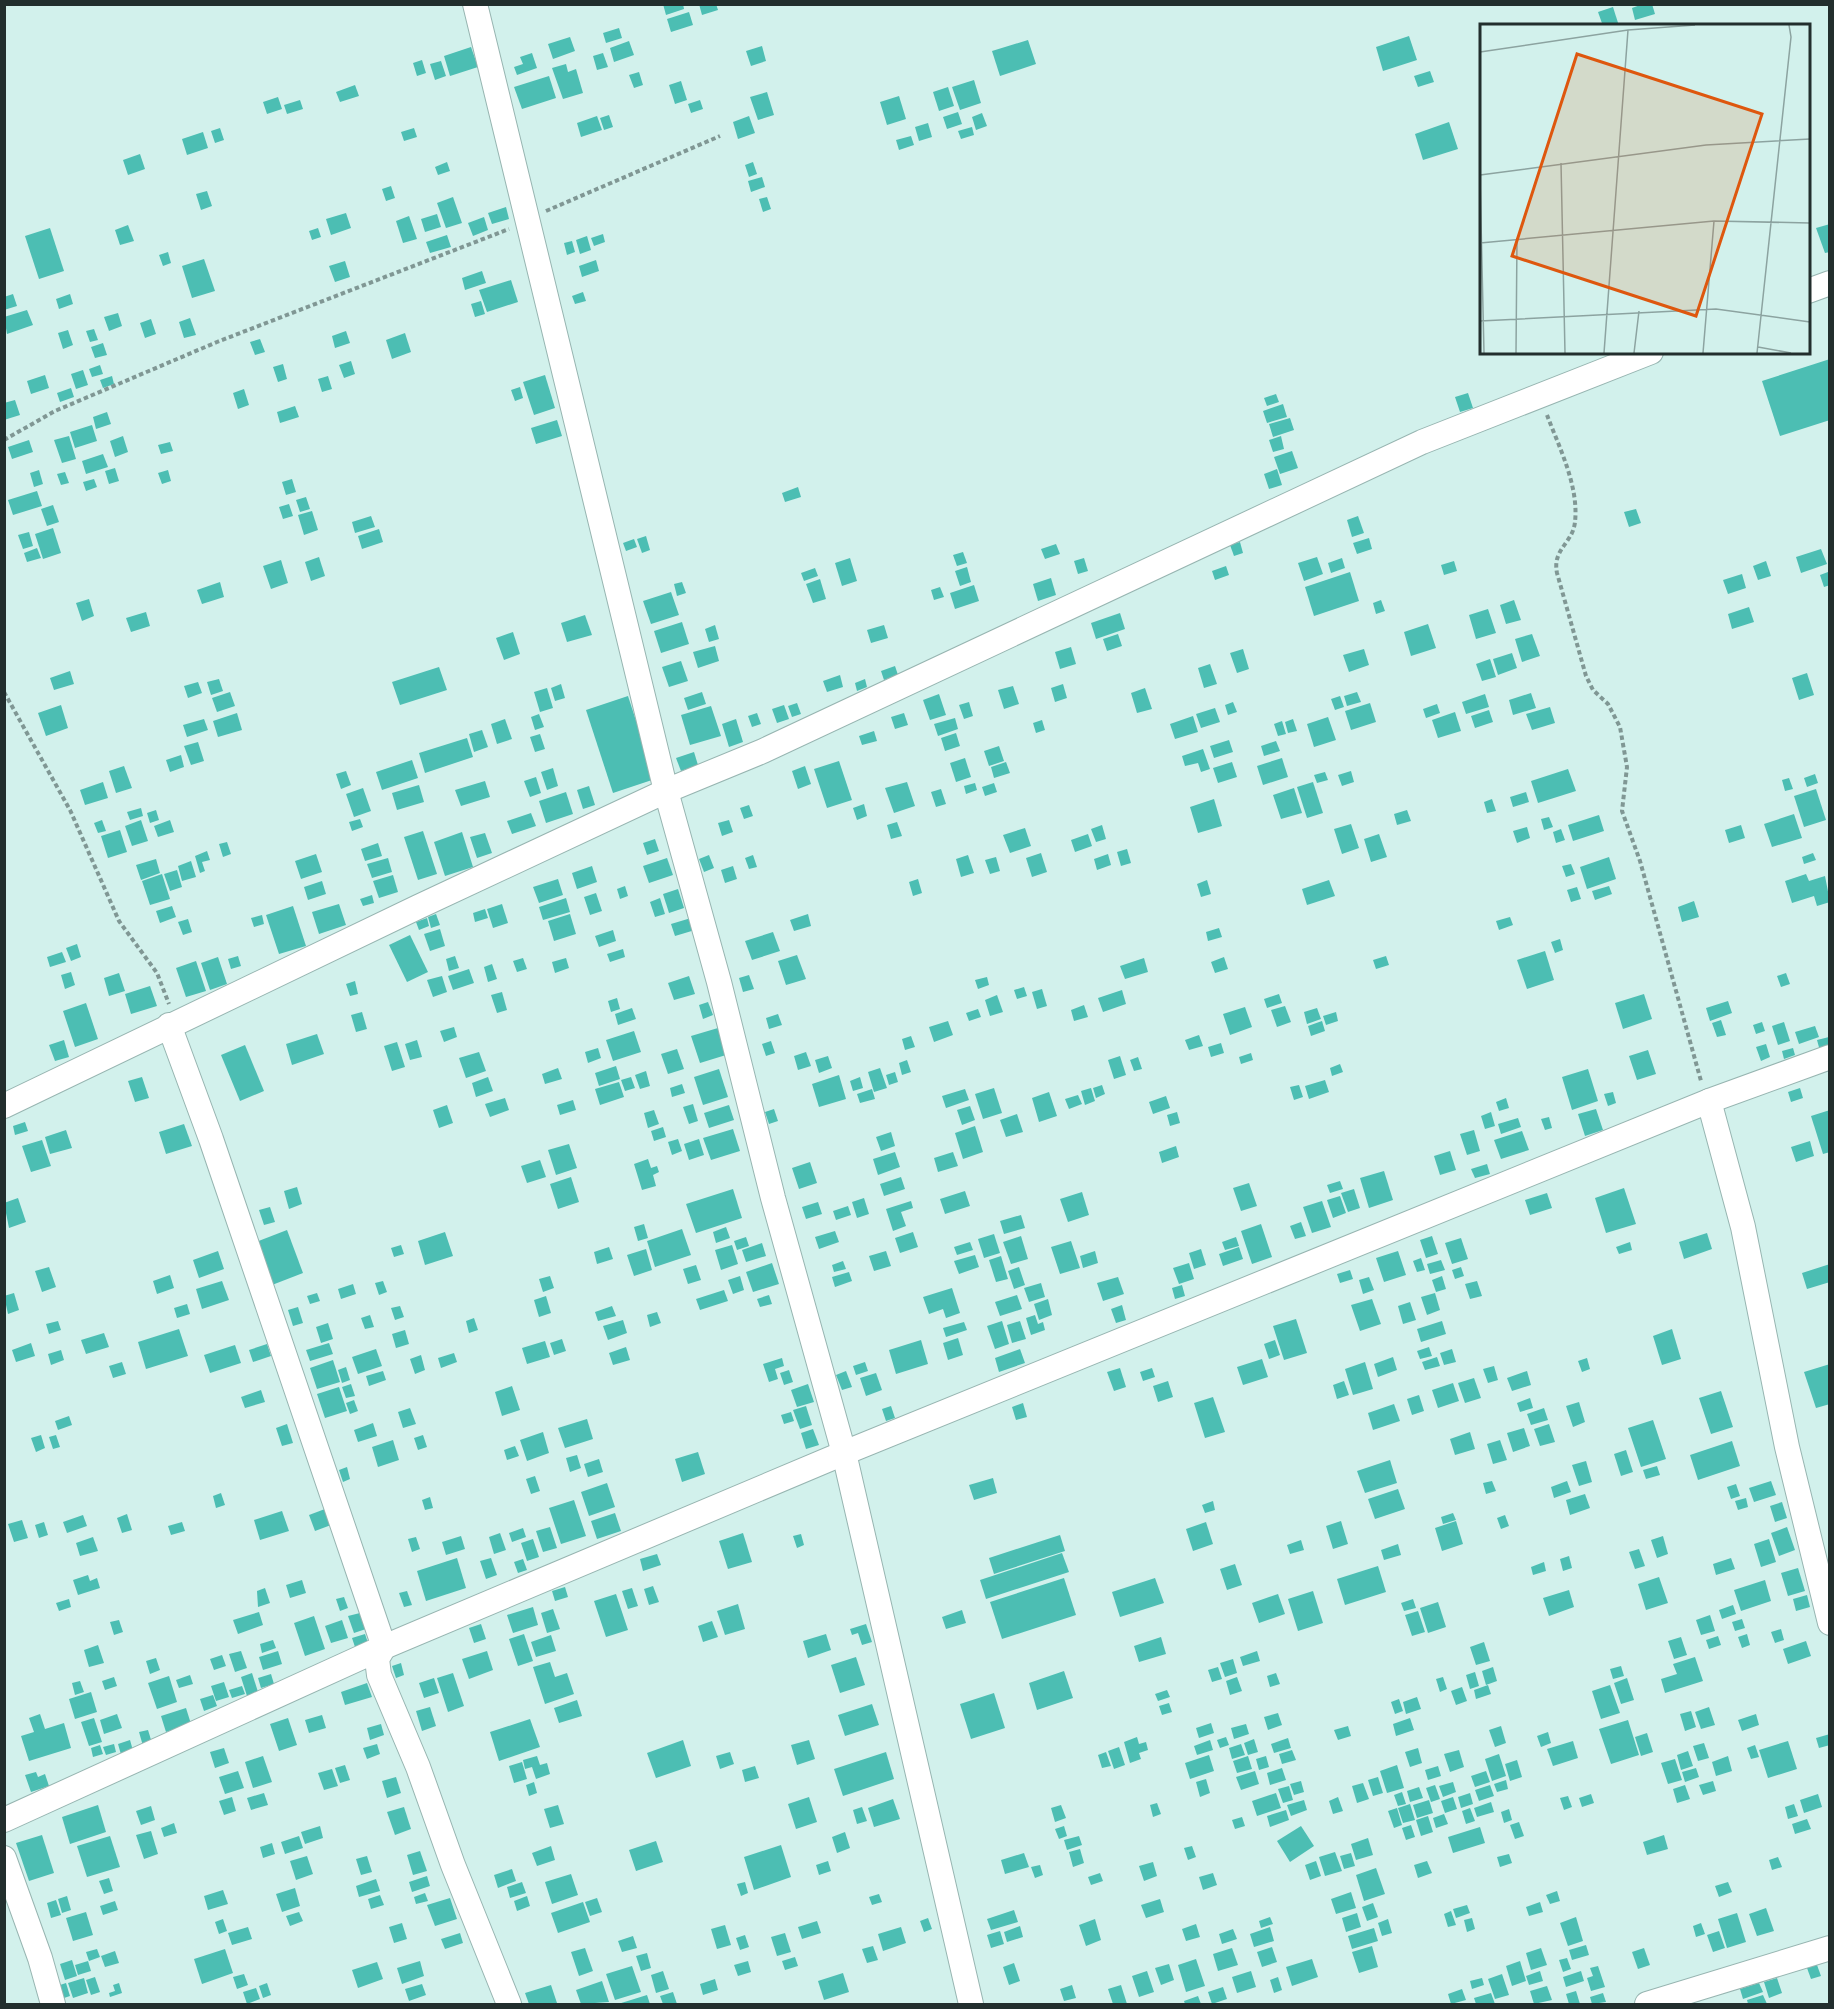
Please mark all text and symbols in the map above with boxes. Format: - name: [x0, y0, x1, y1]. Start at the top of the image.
- inset map: [1480, 24, 1810, 354]

